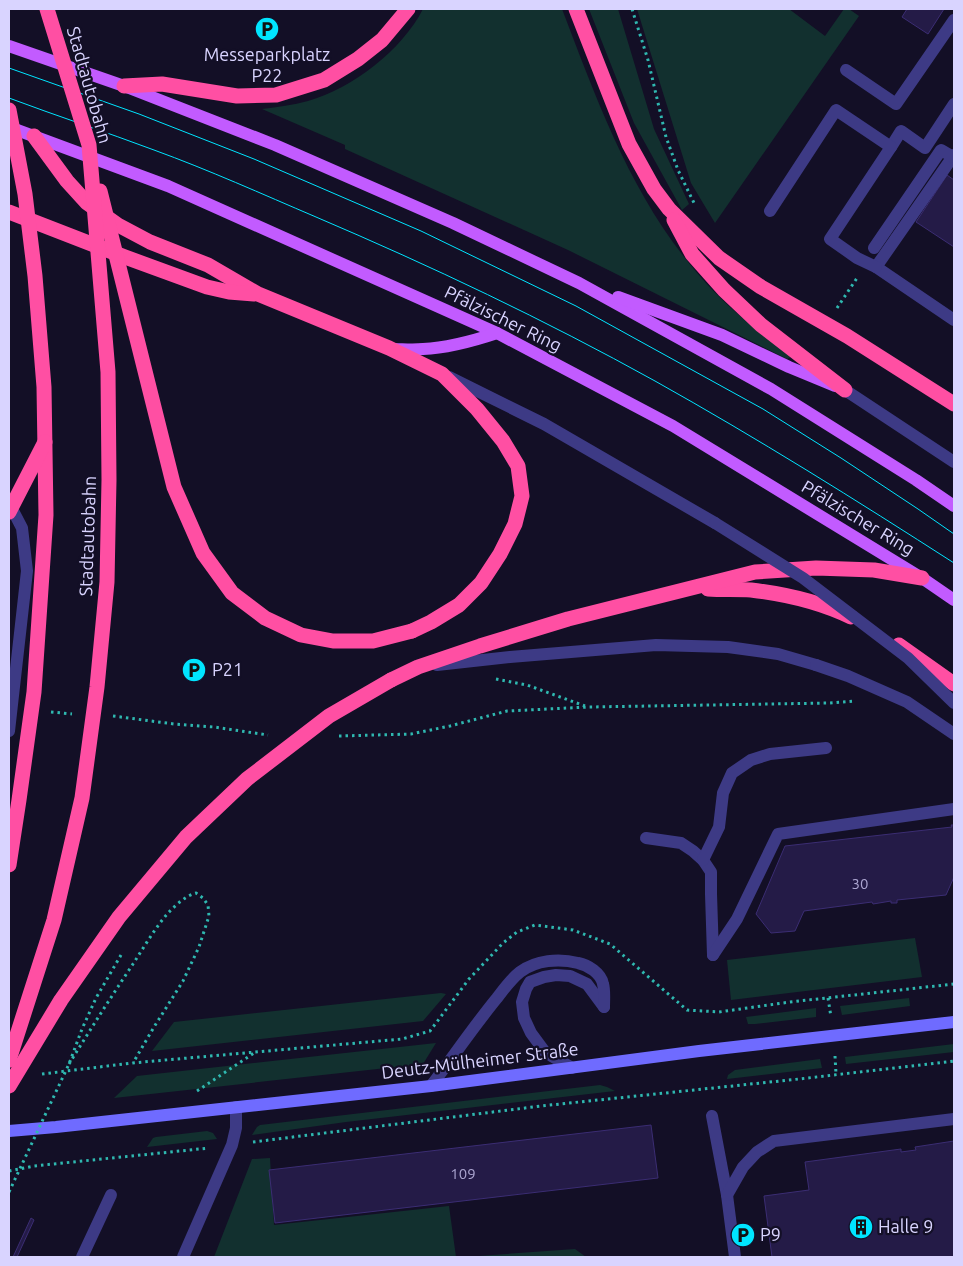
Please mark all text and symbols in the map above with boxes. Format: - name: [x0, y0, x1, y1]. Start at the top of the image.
- parking icon: Messeparkplatz P22: [254, 16, 280, 42]
- street label: Stadtautobahn: [64, 24, 116, 146]
- place label: Messeparkplatz P22: [204, 44, 330, 85]
- street label: Pfälzischer Ring: [442, 281, 565, 355]
- street label: Stadtautobahn: [75, 475, 99, 597]
- street label: Pfälzischer Ring: [799, 476, 918, 559]
- parking icon: P21: [181, 657, 207, 683]
- place label: P21: [212, 659, 243, 679]
- house number: 30: [852, 875, 868, 892]
- street label: Deutz-Mülheimer Straße: [380, 1038, 580, 1082]
- house number: 109: [450, 1165, 476, 1182]
- building icon: Halle 9: [848, 1214, 874, 1240]
- place label: Halle 9: [878, 1216, 933, 1236]
- parking icon: P9: [730, 1222, 756, 1248]
- place label: P9: [760, 1224, 781, 1244]

